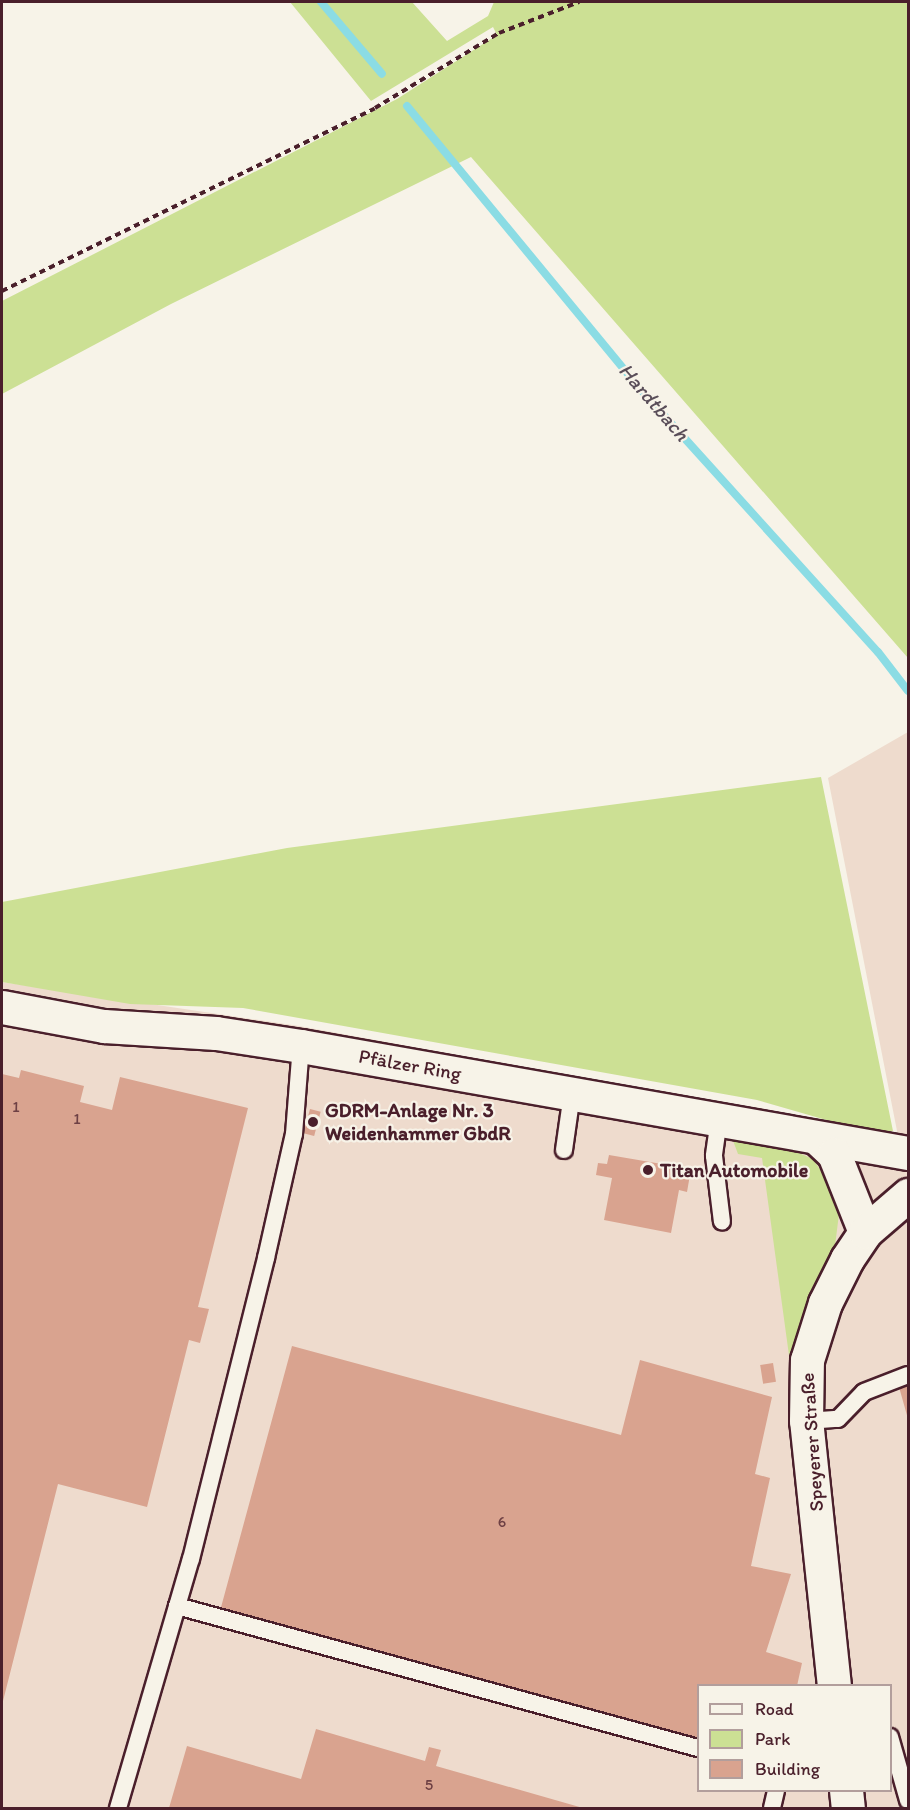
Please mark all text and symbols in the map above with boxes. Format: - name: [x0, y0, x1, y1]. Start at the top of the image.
- water label: Hardtbach: [613, 358, 695, 446]
- street label: Pfälzer Ring: [356, 1044, 464, 1086]
- house number: 1: [12, 1097, 20, 1117]
- place label: GDRM-Anlage Nr. 3 Weidenhammer GbdR: [325, 1098, 511, 1145]
- house number: 1: [73, 1109, 81, 1129]
- marker: GDRM-Anlage Nr. 3 Weidenhammer GbdR: [306, 1115, 320, 1129]
- place label: Titan Automobile: [660, 1158, 807, 1182]
- marker: Titan Automobile: [641, 1163, 655, 1177]
- street label: Speyerer Straße: [795, 1372, 829, 1512]
- house number: 6: [498, 1512, 506, 1532]
- legend: [697, 1684, 892, 1792]
- text: Road: [755, 1698, 794, 1720]
- text: Park: [755, 1728, 790, 1750]
- text: Building: [755, 1758, 820, 1780]
- house number: 5: [425, 1775, 433, 1795]

